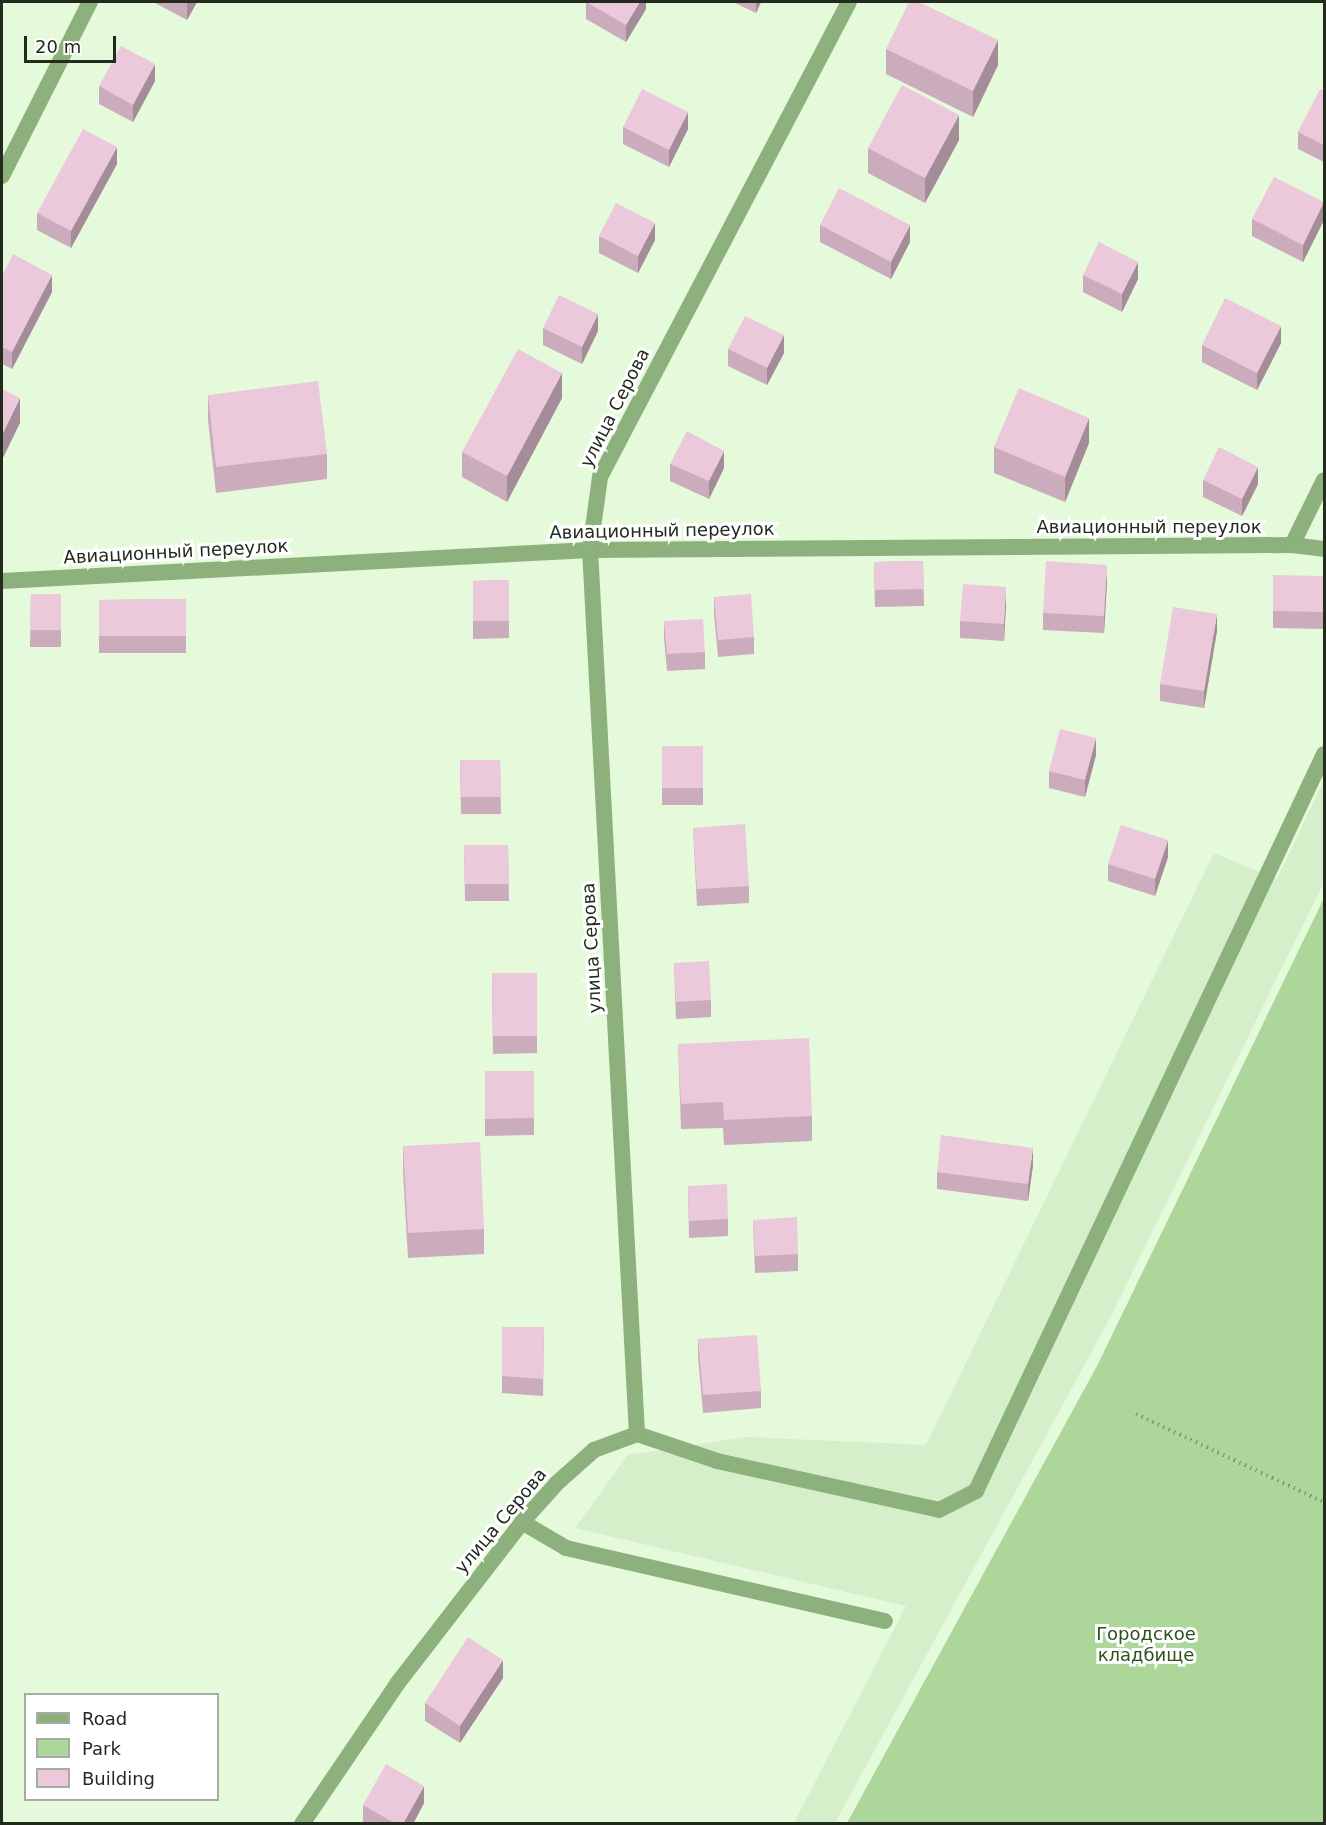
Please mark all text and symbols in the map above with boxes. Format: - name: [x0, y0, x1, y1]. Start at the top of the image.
- scale bar: [27, 24, 118, 62]
- text: 20 m: [35, 36, 81, 57]
- street label: улица Серова: [576, 345, 654, 471]
- street label: Авиационный переулок: [1036, 516, 1262, 538]
- street label: Авиационный переулок: [549, 518, 775, 544]
- street label: Авиационный переулок: [63, 535, 289, 569]
- street label: улица Серова: [578, 882, 606, 1014]
- street label: улица Серова: [451, 1464, 551, 1578]
- park label: Городское кладбище: [1096, 1624, 1196, 1666]
- legend: [24, 1693, 219, 1801]
- text: Road: [82, 1708, 127, 1729]
- text: Park: [82, 1738, 121, 1759]
- text: Building: [82, 1768, 155, 1789]

